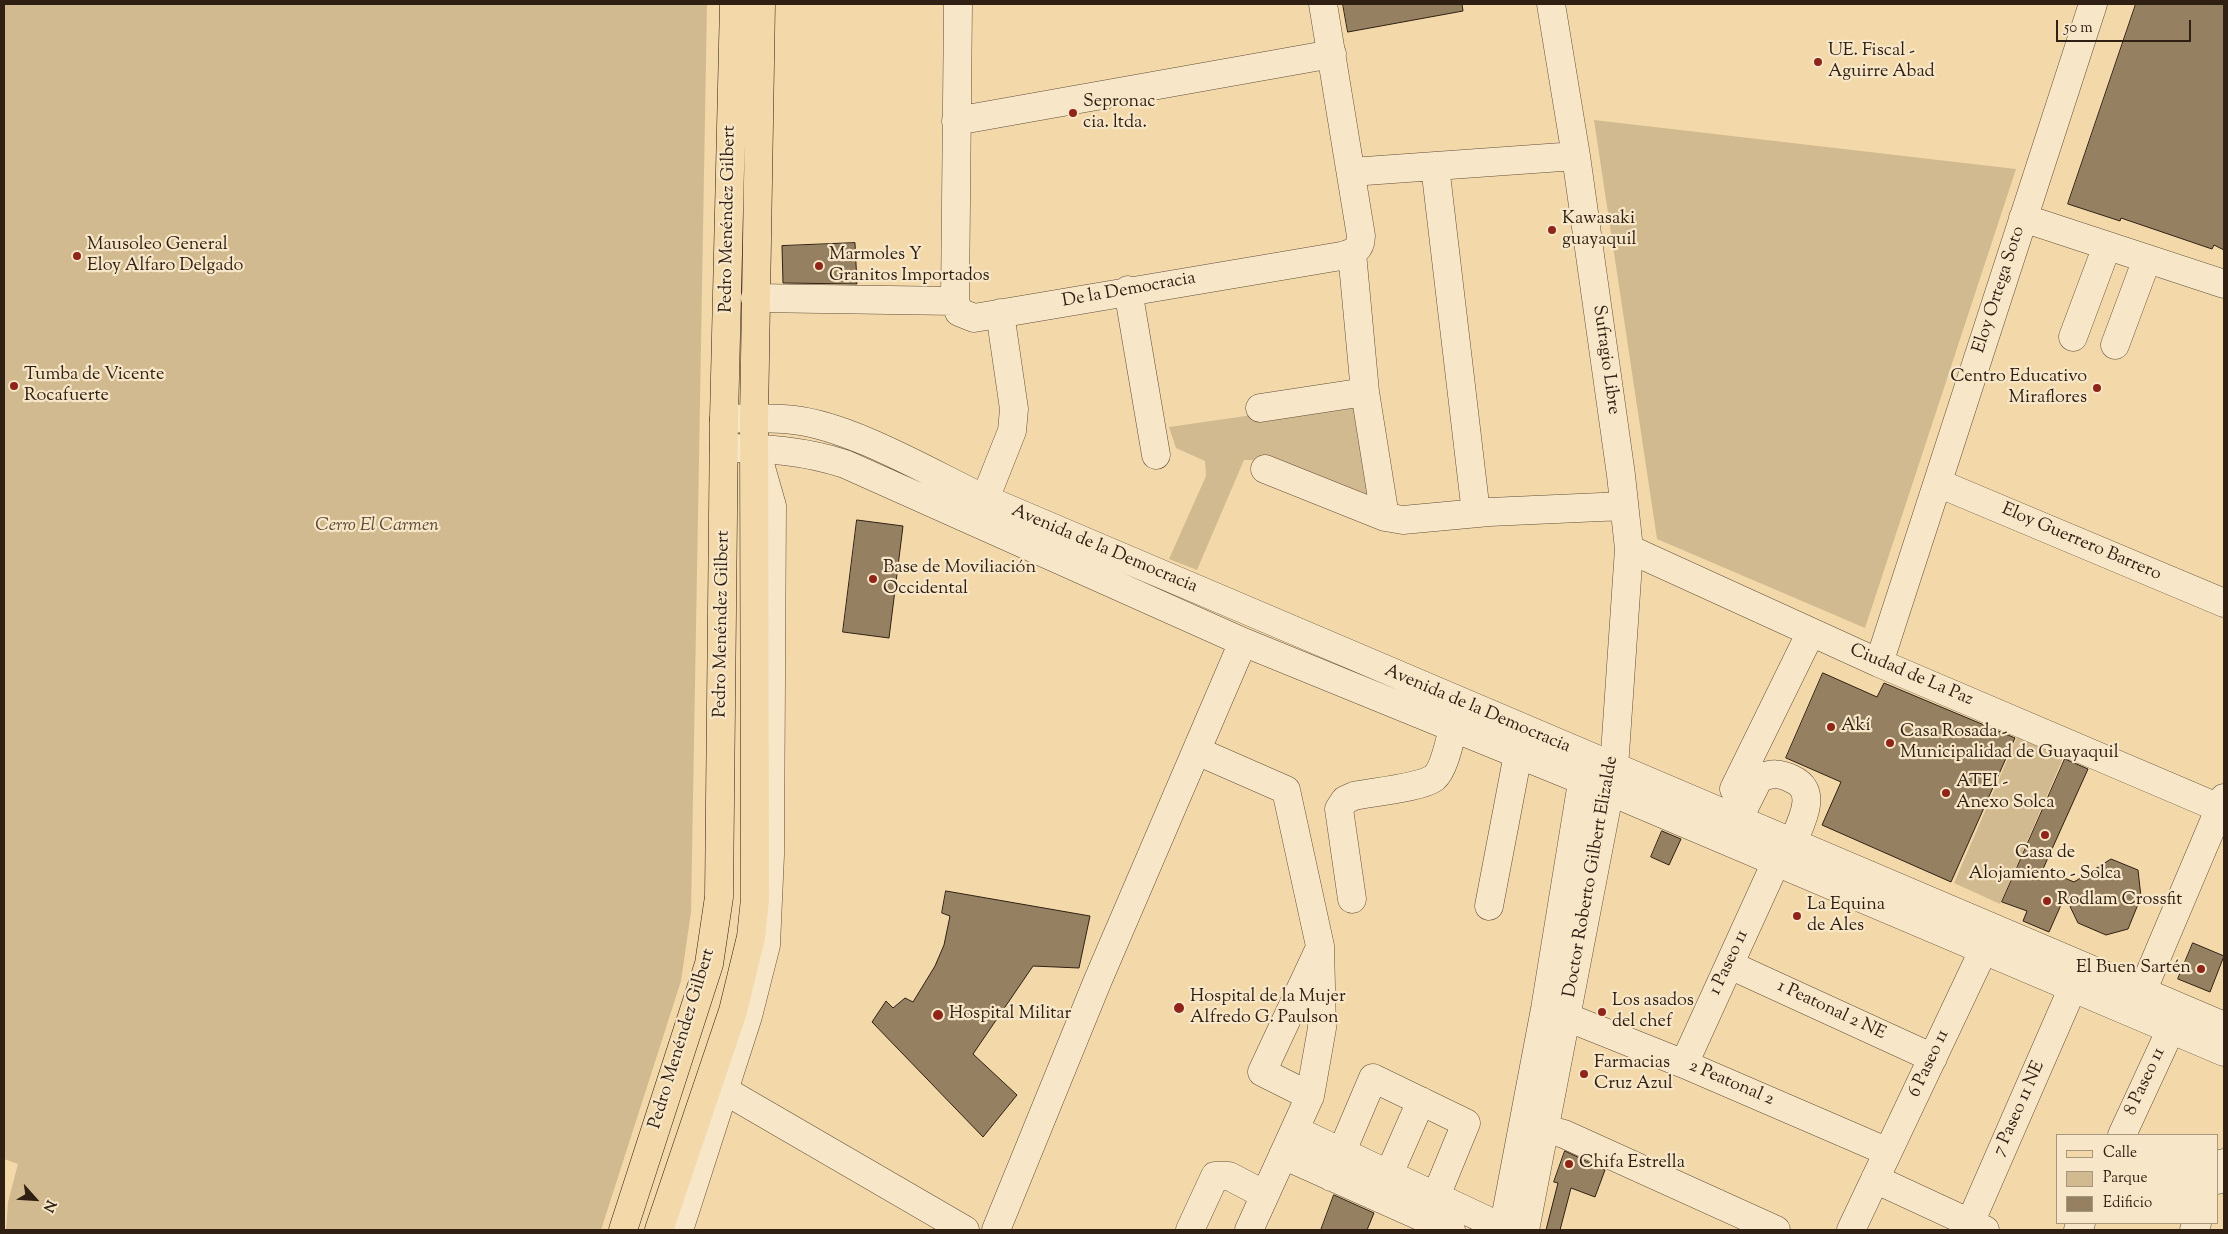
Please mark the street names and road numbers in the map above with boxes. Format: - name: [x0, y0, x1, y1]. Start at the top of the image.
- street label: Pedro Menéndez Gilbert: [717, 125, 741, 313]
- street label: Eloy Ortega Soto: [1969, 224, 2031, 356]
- street label: De la Democracia: [1060, 269, 1198, 313]
- street label: Sufragio Libre: [1587, 304, 1623, 416]
- street label: Eloy Guerrero Barrero: [1998, 500, 2164, 586]
- street label: Avenida de la Democracia: [1008, 501, 1200, 599]
- street label: Pedro Menéndez Gilbert: [711, 530, 735, 718]
- street label: Ciudad de La Paz: [1846, 640, 1976, 712]
- street label: Avenida de la Democracia: [1381, 661, 1573, 759]
- street label: Doctor Roberto Gilbert Elizalde: [1560, 755, 1624, 999]
- street label: 1 Paseo 11: [1706, 927, 1754, 999]
- street label: Pedro Menéndez Gilbert: [645, 946, 721, 1132]
- street label: 1 Peatonal 2 NE: [1773, 976, 1889, 1046]
- street label: 6 Paseo 11: [1905, 1027, 1955, 1101]
- street label: 8 Paseo 11: [2121, 1045, 2171, 1119]
- street label: 2 Peatonal 2: [1685, 1056, 1777, 1112]
- street label: 7 Paseo 11 NE: [1989, 1058, 2051, 1160]

